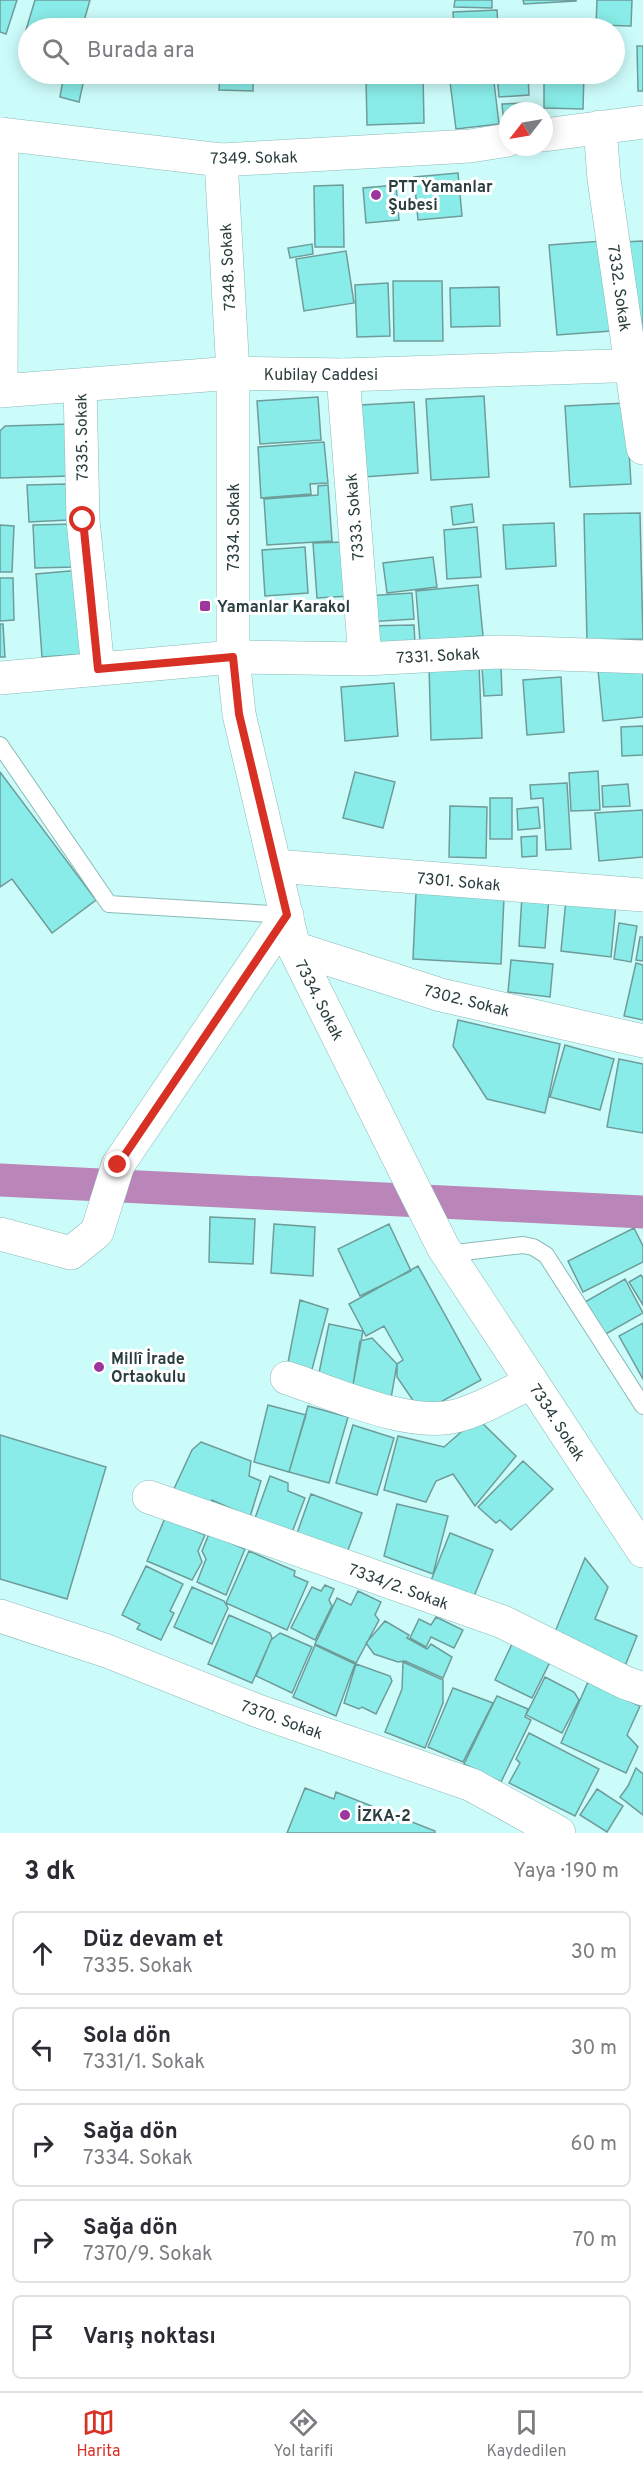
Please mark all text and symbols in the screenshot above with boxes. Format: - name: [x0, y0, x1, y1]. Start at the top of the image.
- search box: [18, 18, 625, 84]
- icon: search: [39, 35, 72, 68]
- text: Burada ara: [87, 38, 195, 65]
- north arrow: [499, 102, 553, 156]
- street label: 7349. Sokak: [210, 148, 298, 170]
- place label: PTT Yamanlar Şubesi: [388, 178, 493, 216]
- marker: PTT Yamanlar Şubesi: [369, 188, 383, 202]
- street label: 7348. Sokak: [217, 222, 241, 311]
- street label: 7332. Sokak: [602, 244, 634, 333]
- street label: Kubilay Caddesi: [264, 366, 378, 386]
- street label: 7335. Sokak: [72, 393, 94, 481]
- street label: 7333. Sokak: [342, 472, 370, 561]
- street label: 7334. Sokak: [225, 483, 245, 571]
- route start: [69, 506, 95, 532]
- place label: Yamanlar Karakol: [217, 598, 350, 618]
- marker: Yamanlar Karakol: [198, 599, 212, 613]
- street label: 7331. Sokak: [396, 645, 480, 669]
- street label: 7301. Sokak: [416, 869, 502, 897]
- street label: 7334. Sokak: [289, 957, 347, 1045]
- street label: 7302. Sokak: [421, 982, 512, 1022]
- route end: [104, 1151, 130, 1177]
- place label: Millî İrade Ortaokulu: [111, 1348, 186, 1388]
- marker: Millî İrade Ortaokulu: [92, 1360, 106, 1374]
- street label: 7334. Sokak: [524, 1381, 589, 1465]
- street label: 7334/2. Sokak: [345, 1560, 451, 1615]
- street label: 7370. Sokak: [237, 1697, 325, 1745]
- place label: İZKA-2: [357, 1805, 411, 1827]
- marker: İZKA-2: [338, 1808, 352, 1822]
- text: 3 dk: [24, 1856, 76, 1889]
- text: Yaya · 190 m: [513, 1859, 619, 1885]
- text: Düz devam et: [83, 1927, 223, 1954]
- icon: ahead: [26, 1937, 59, 1970]
- text: 30 m: [571, 1940, 617, 1966]
- text: 7335. Sokak: [83, 1954, 193, 1980]
- text: Sola dön: [83, 2023, 171, 2050]
- icon: left: [26, 2033, 59, 2066]
- text: 30 m: [571, 2036, 617, 2062]
- text: 7331/1. Sokak: [83, 2050, 205, 2076]
- text: Sağa dön: [83, 2119, 178, 2146]
- icon: right: [26, 2129, 59, 2162]
- text: 60 m: [571, 2132, 617, 2158]
- text: 7334. Sokak: [83, 2146, 193, 2172]
- text: Sağa dön: [83, 2215, 178, 2242]
- icon: right: [26, 2225, 59, 2258]
- text: 70 m: [573, 2228, 617, 2254]
- text: 7370/9. Sokak: [83, 2242, 213, 2268]
- icon: arrive: [26, 2321, 59, 2354]
- text: Varış noktası: [83, 2324, 216, 2351]
- tab: Harita: [77, 2406, 120, 2462]
- tab: Yol tarifi: [274, 2406, 333, 2462]
- tab: Kaydedilen: [486, 2406, 566, 2462]

